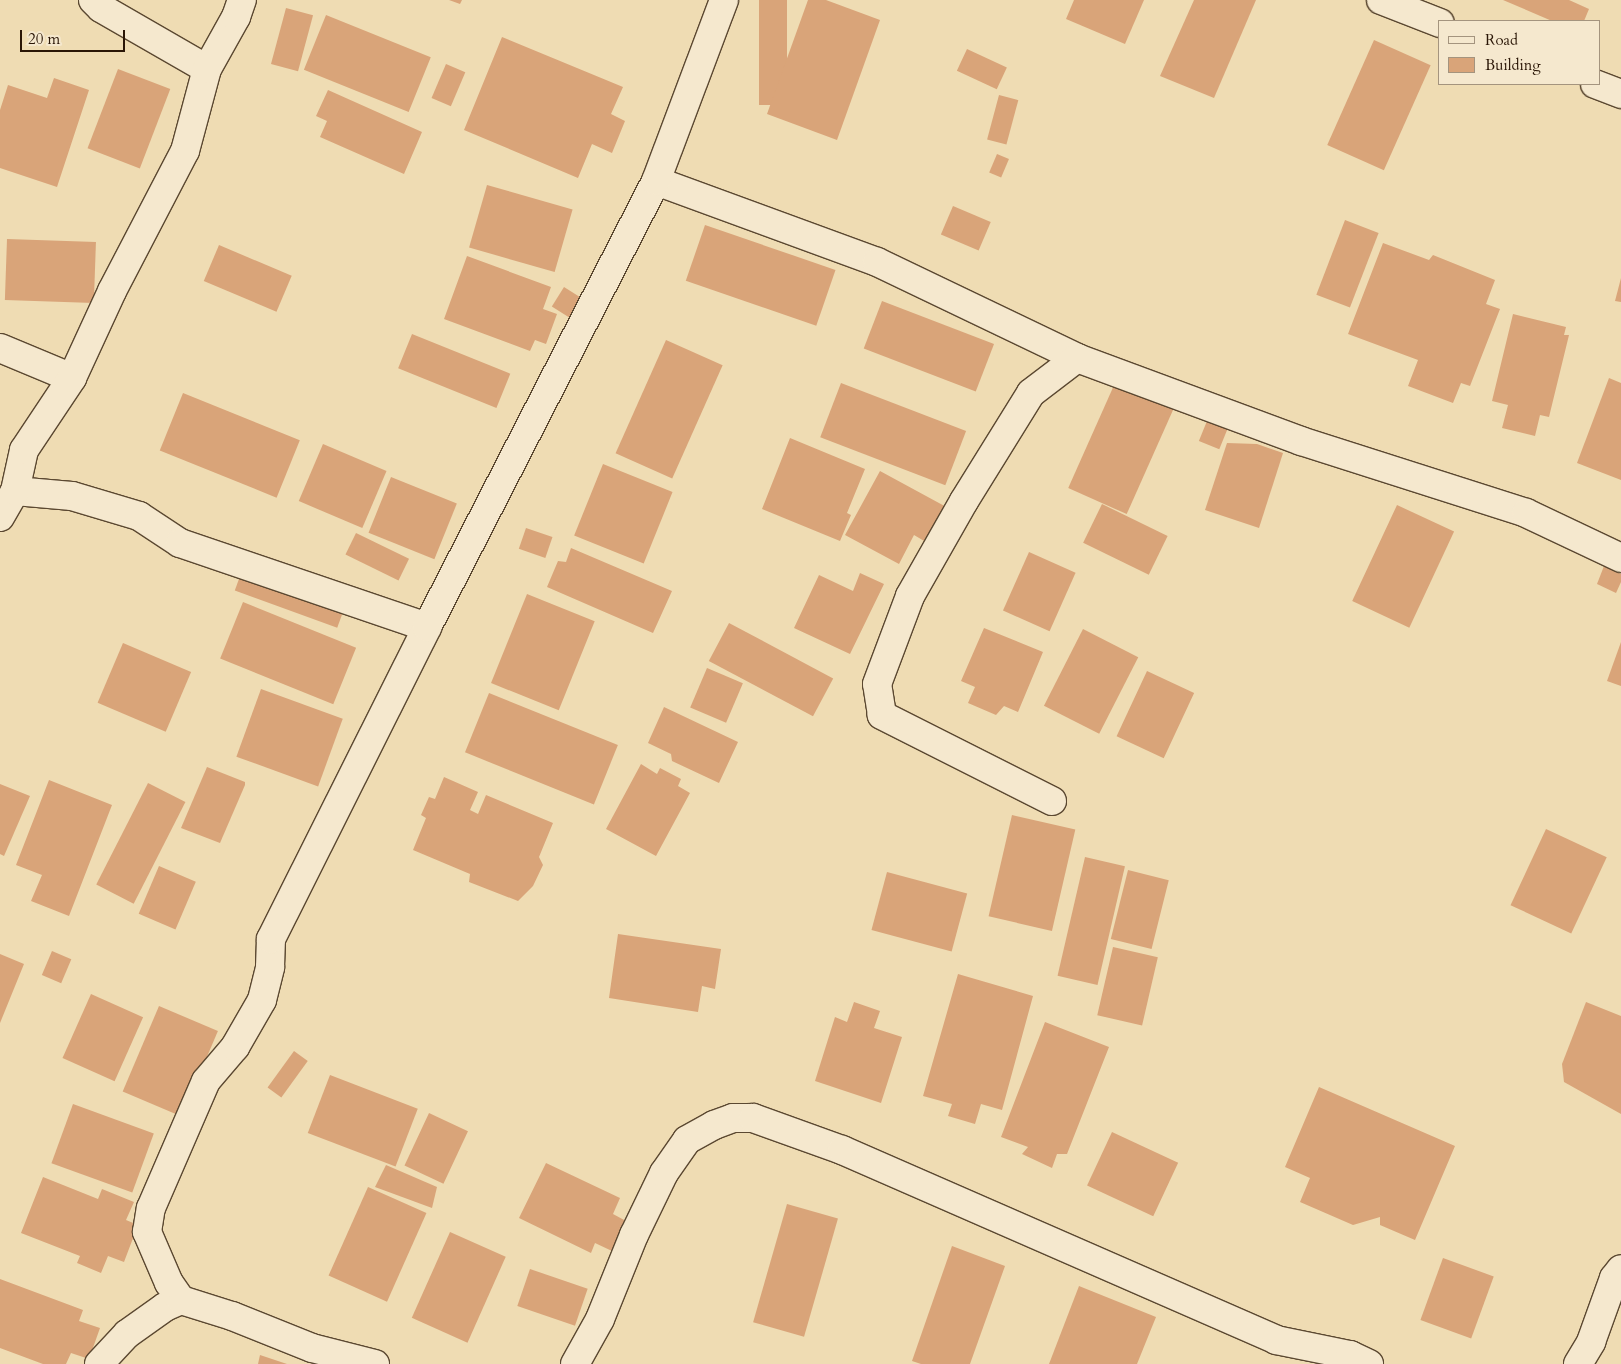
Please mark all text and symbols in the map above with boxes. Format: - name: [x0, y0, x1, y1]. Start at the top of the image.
- scale bar: [22, 20, 128, 52]
- legend: [1438, 20, 1601, 85]
- text: 20 m: [28, 29, 60, 49]
- text: Road: [1485, 30, 1518, 50]
- text: Building: [1485, 55, 1541, 75]

